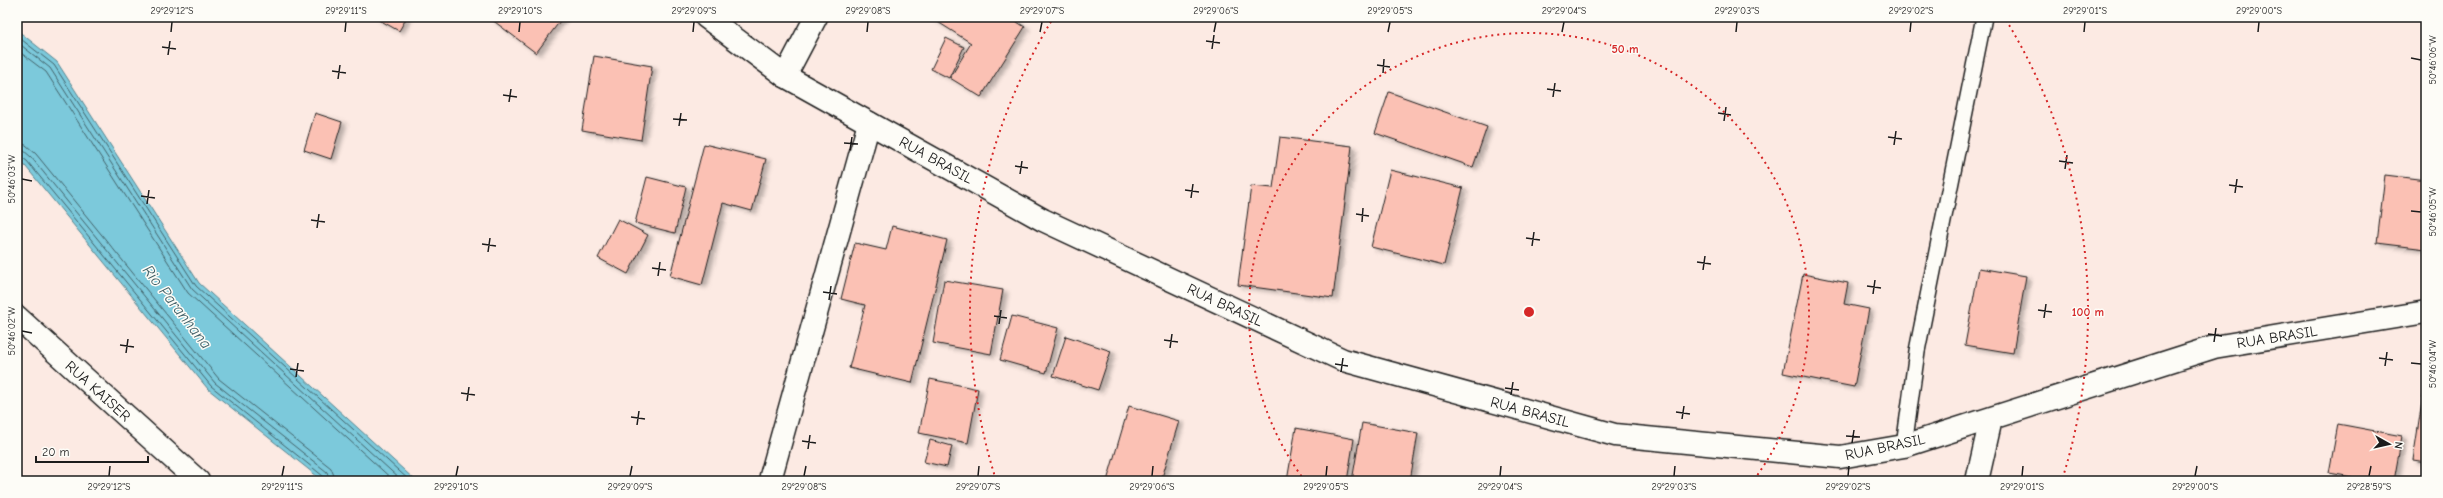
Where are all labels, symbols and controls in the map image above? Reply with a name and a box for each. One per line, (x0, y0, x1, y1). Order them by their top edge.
text: 29°29'12"S (151, 5, 194, 17)
text: 29°29'11"S (325, 5, 367, 17)
text: 29°29'10"S (498, 5, 542, 17)
text: 29°29'09"S (671, 5, 717, 17)
text: 29°29'08"S (845, 5, 891, 17)
text: 29°29'07"S (1020, 5, 1065, 17)
text: 29°29'06"S (1193, 5, 1239, 17)
text: 29°29'05"S (1367, 5, 1413, 17)
text: 29°29'04"S (1542, 5, 1587, 17)
text: 29°29'03"S (1715, 5, 1760, 17)
text: 29°29'02"S (1888, 5, 1934, 17)
text: 29°29'01"S (2063, 5, 2107, 17)
text: 29°29'00"S (2236, 5, 2282, 17)
text: 50°46'06"W (2427, 35, 2439, 85)
text: 50 m (1611, 42, 1639, 56)
street label: RUA BRASIL (896, 132, 976, 188)
text: 50°46'03"W (6, 154, 18, 203)
text: 50°46'05"W (2427, 187, 2439, 237)
water label: Rio Paranhana (139, 262, 215, 352)
street label: RUA BRASIL (1184, 280, 1266, 331)
centre of rings (1522, 305, 1536, 319)
text: 100 m (2072, 305, 2104, 319)
text: 50°46'02"W (6, 306, 18, 355)
street label: RUA BRASIL (2235, 322, 2319, 352)
text: 50°46'04"W (2427, 339, 2439, 388)
street label: RUA KAISER (61, 357, 135, 425)
street label: RUA BRASIL (1488, 393, 1572, 431)
north arrow (2369, 424, 2409, 464)
street label: RUA BRASIL (1843, 430, 1927, 464)
scale bar (36, 438, 148, 464)
text: N (2391, 441, 2405, 450)
text: 20 m (42, 445, 70, 459)
text: 29°29'12"S (88, 481, 131, 493)
text: 29°29'11"S (261, 481, 303, 493)
text: 29°29'10"S (434, 481, 478, 493)
text: 29°29'09"S (607, 481, 653, 493)
text: 29°29'08"S (781, 481, 827, 493)
text: 29°29'07"S (956, 481, 1001, 493)
text: 29°29'06"S (1129, 481, 1175, 493)
text: 29°29'05"S (1303, 481, 1349, 493)
text: 29°29'04"S (1478, 481, 1523, 493)
text: 29°29'03"S (1652, 481, 1697, 493)
text: 29°29'02"S (1825, 481, 1871, 493)
text: 29°29'01"S (2000, 481, 2044, 493)
text: 29°29'00"S (2172, 481, 2218, 493)
text: 29°28'59"S (2347, 481, 2392, 493)

